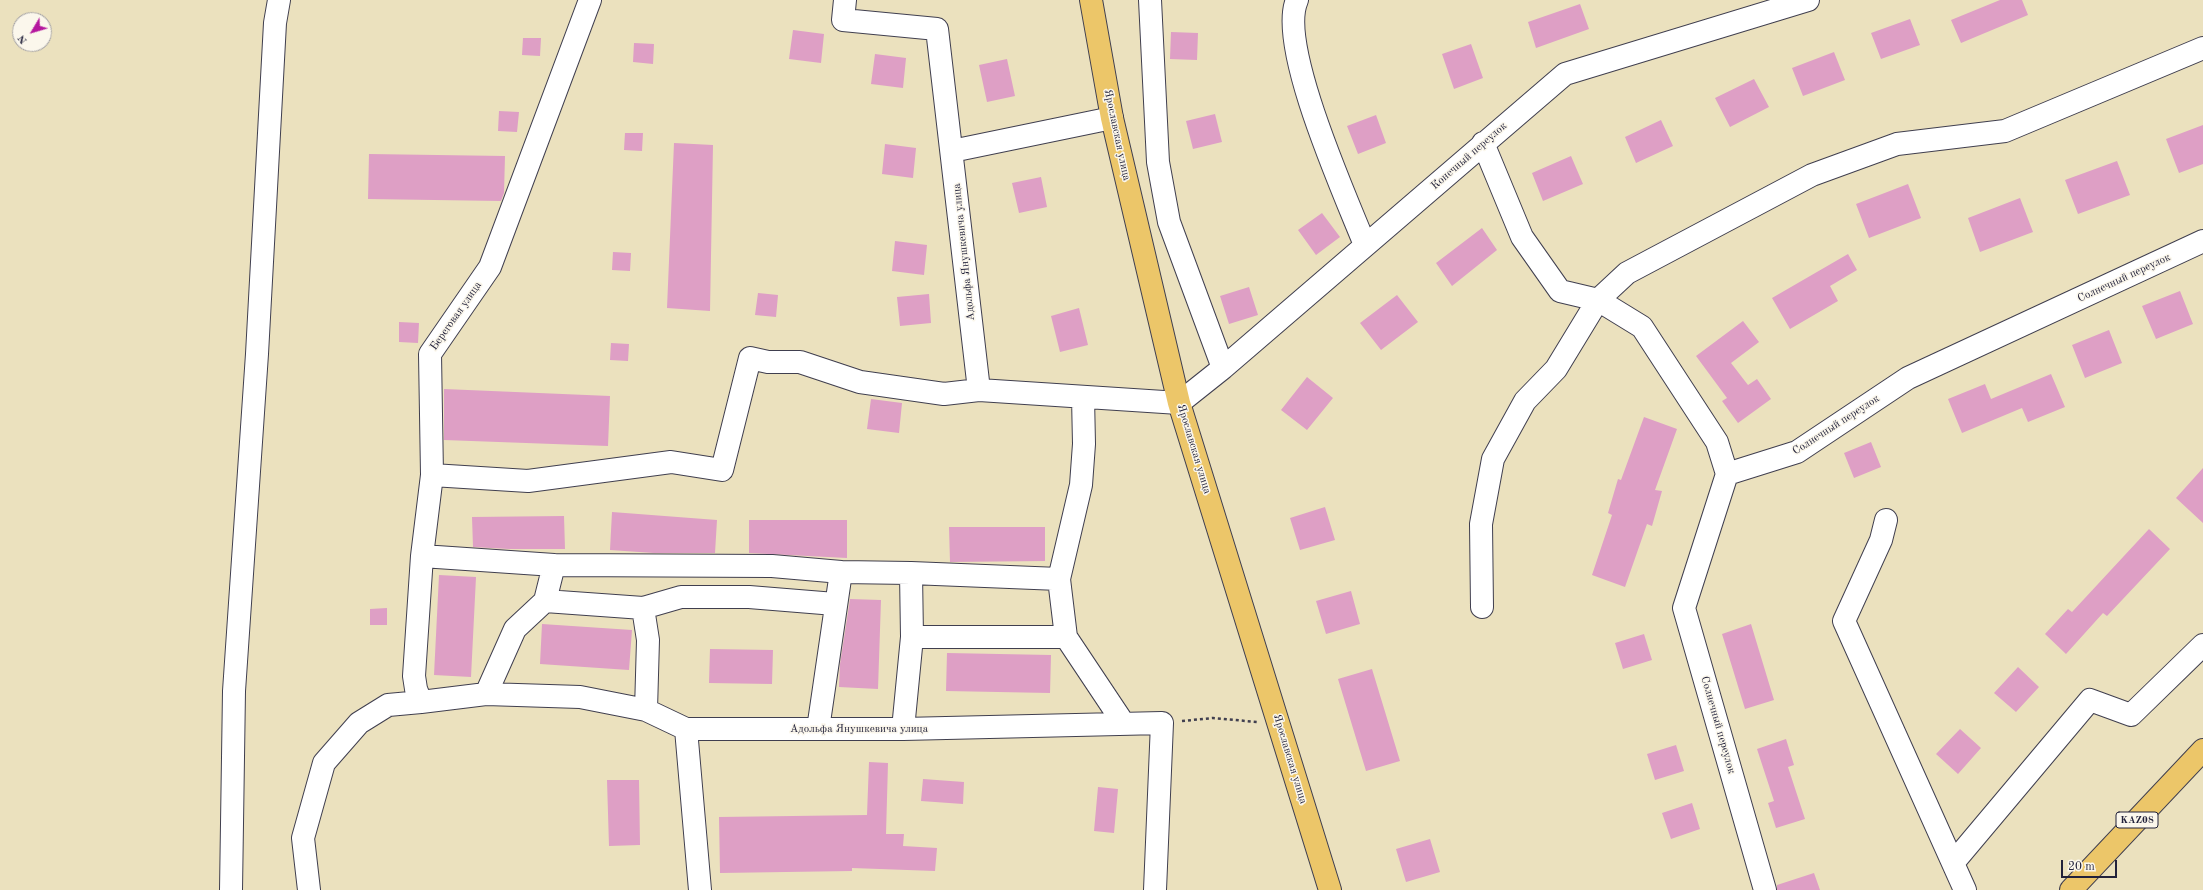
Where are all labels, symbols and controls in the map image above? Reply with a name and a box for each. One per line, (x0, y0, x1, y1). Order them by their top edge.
north arrow (12, 12, 52, 52)
text: N (16, 32, 30, 46)
street label: Ярославская улица (1101, 88, 1133, 182)
street label: Конечный переулок (1428, 120, 1510, 192)
street label: Адольфа Янушкевича улица (950, 183, 978, 321)
street label: Солнечный переулок (2076, 251, 2172, 305)
street label: Береговая улица (427, 279, 485, 353)
street label: Солнечный переулок (1790, 392, 1882, 458)
street label: Ярославская улица (1174, 403, 1214, 495)
street label: Солнечный переулок (1698, 675, 1738, 775)
street label: Ярославская улица (1270, 713, 1310, 805)
street label: Адольфа Янушкевича улица (790, 722, 928, 736)
road number: KAZ08 (2116, 812, 2158, 828)
scale bar (2063, 852, 2119, 878)
text: 20 m (2068, 861, 2095, 873)

